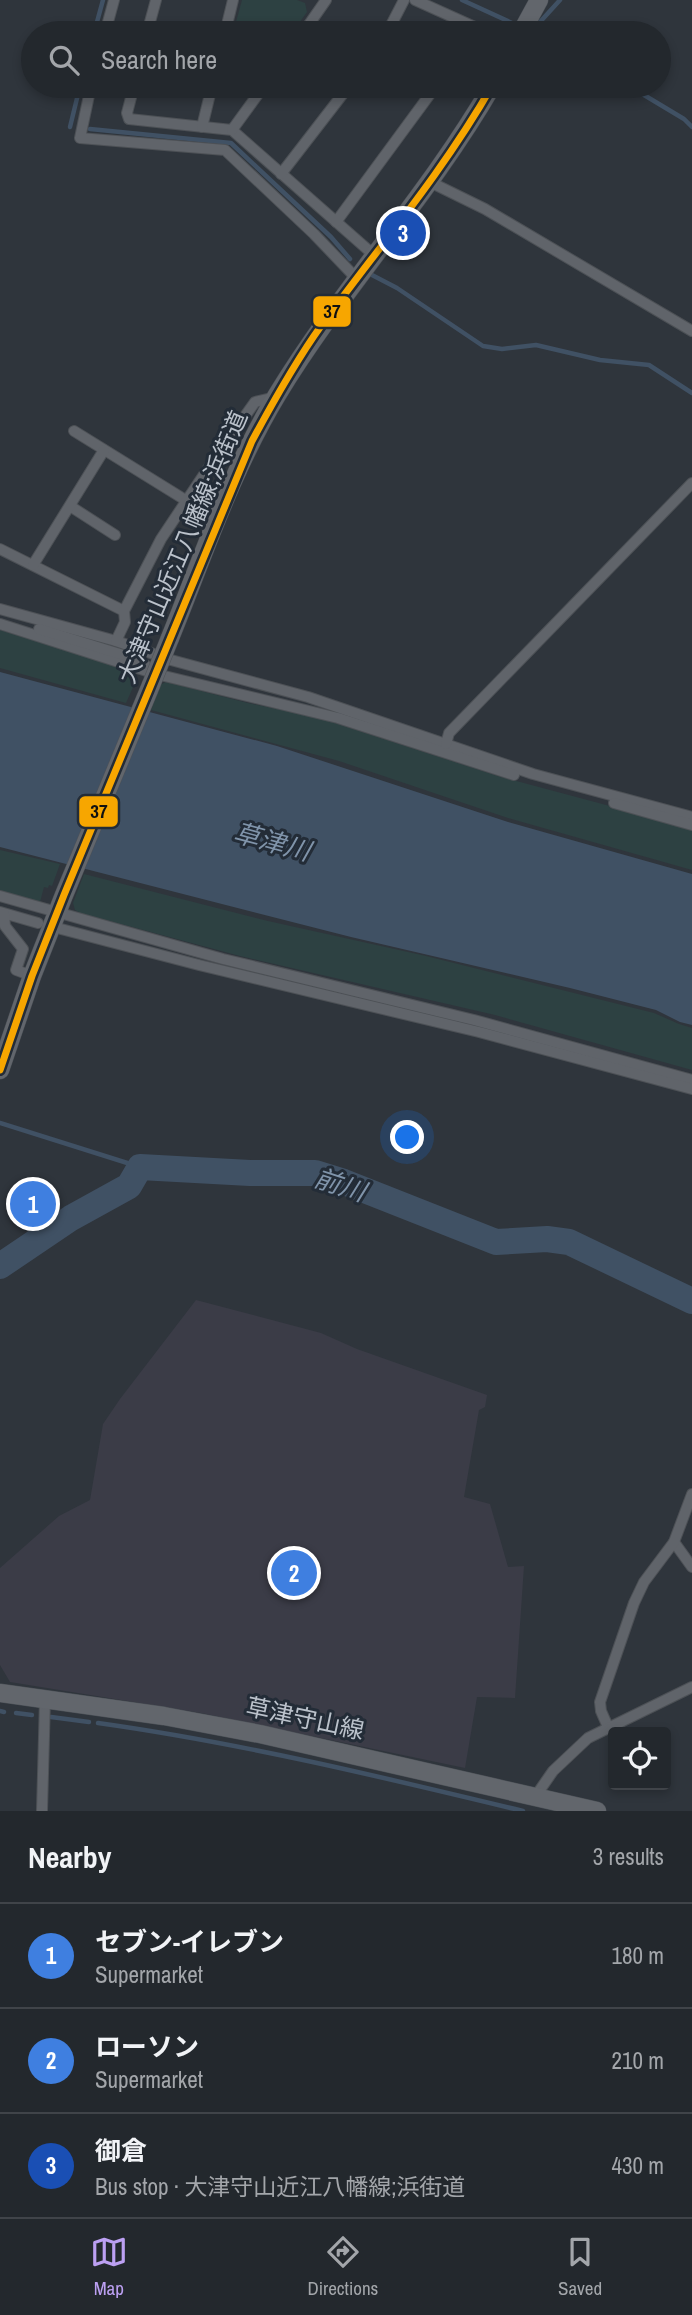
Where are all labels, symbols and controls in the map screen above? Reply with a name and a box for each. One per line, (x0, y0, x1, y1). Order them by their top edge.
search box (21, 21, 671, 98)
icon: search (45, 41, 83, 79)
text: Search here (101, 42, 217, 77)
pin: 3 (380, 207, 426, 259)
line badge: 37 (312, 295, 352, 328)
text: 37 (323, 298, 341, 324)
street label: 大津守山近江八幡線;浜街道 (110, 405, 254, 688)
line badge: 37 (78, 795, 119, 828)
text: 37 (90, 798, 108, 824)
water label: 草津川 (230, 815, 317, 869)
your location (390, 1120, 424, 1154)
water label: 前川 (310, 1160, 373, 1210)
pin: 1 (10, 1178, 56, 1230)
pin: 2 (271, 1547, 317, 1599)
street label: 草津守山線 (243, 1690, 367, 1746)
map controls (608, 1727, 671, 1790)
button: locate (608, 1727, 671, 1790)
text: Nearby (28, 1837, 111, 1877)
text: 3 results (593, 1841, 664, 1872)
text: セブン-イレブン (95, 1924, 284, 1959)
text: 1 (46, 1940, 56, 1971)
text: 180 m (612, 1940, 664, 1971)
text: Supermarket (95, 1959, 203, 1990)
text: ローソン (95, 2029, 199, 2064)
text: 2 (46, 2045, 56, 2076)
text: 210 m (612, 2045, 664, 2076)
text: Supermarket (95, 2064, 203, 2095)
text: 御倉 (95, 2133, 147, 2168)
text: 3 (46, 2150, 56, 2181)
text: 430 m (612, 2150, 664, 2181)
text: Bus stop · 大津守山近江八幡線;浜街道 (95, 2171, 465, 2202)
tab: Map (90, 2233, 128, 2301)
tab: Directions (307, 2233, 378, 2301)
tab: Saved (558, 2233, 602, 2301)

